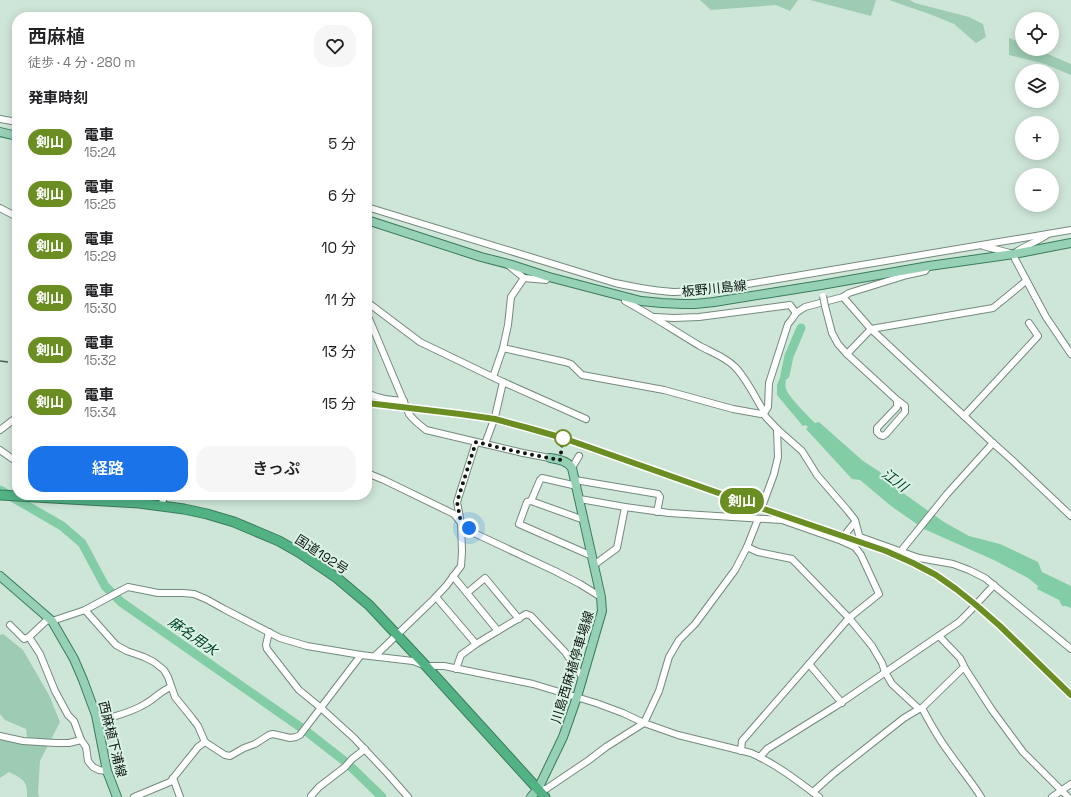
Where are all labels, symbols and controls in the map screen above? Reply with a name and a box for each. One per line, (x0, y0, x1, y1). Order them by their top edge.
map controls (1015, 12, 1059, 212)
button: locate (1015, 12, 1059, 56)
text: 西麻植 (28, 24, 85, 49)
button: heart (314, 25, 356, 67)
text: 徒歩 · 4 分 · 280 m (28, 54, 135, 71)
button: layers (1015, 64, 1059, 108)
text: 発車時刻 (28, 88, 88, 107)
button: + (1015, 116, 1059, 160)
text: 電車 (84, 125, 114, 144)
text: 剣山 (36, 133, 64, 151)
text: 5 分 (328, 134, 356, 153)
text: 15:24 (84, 144, 116, 161)
button: − (1015, 168, 1059, 212)
text: 電車 (84, 177, 114, 196)
text: 剣山 (36, 185, 64, 203)
text: 6 分 (328, 186, 356, 205)
text: 15:25 (84, 196, 116, 213)
text: 電車 (84, 229, 114, 248)
text: 剣山 (36, 237, 64, 255)
text: 10 分 (321, 238, 356, 257)
text: 15:29 (84, 248, 116, 265)
street label: 板野川島線 (681, 277, 747, 300)
text: 電車 (84, 281, 114, 300)
text: 剣山 (36, 289, 64, 307)
text: 11 分 (325, 290, 356, 309)
text: 15:30 (84, 300, 117, 317)
text: 電車 (84, 333, 114, 352)
text: 剣山 (36, 341, 64, 359)
text: 13 分 (322, 342, 356, 361)
text: 15:32 (84, 352, 116, 369)
text: 電車 (84, 385, 114, 404)
text: 剣山 (36, 393, 64, 411)
text: 15 分 (322, 394, 356, 413)
text: 15:34 (84, 404, 117, 421)
unlabelled marker (554, 429, 572, 447)
button: 経路 (28, 446, 188, 492)
button: きっぷ (196, 446, 356, 492)
water label: 江川 (878, 464, 913, 497)
line badge: 剣山 (724, 488, 760, 514)
text: 剣山 (728, 492, 756, 510)
your location (459, 518, 479, 538)
street label: 国道192号 (292, 531, 352, 578)
street label: 川島西麻植停車場線 (547, 609, 598, 726)
water label: 麻名用水 (165, 613, 223, 661)
street label: 西麻植下浦線 (95, 699, 130, 779)

